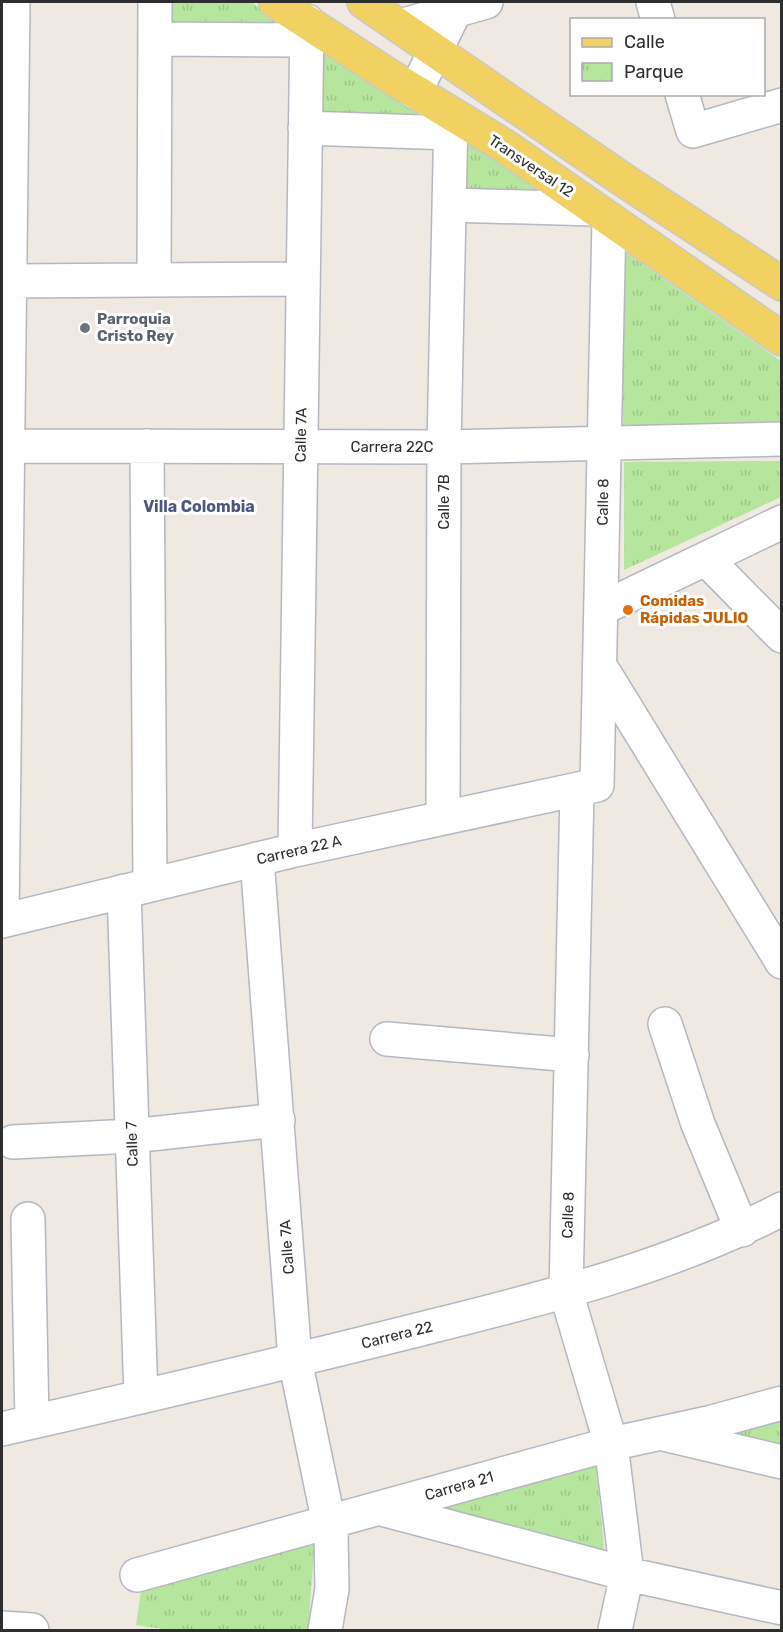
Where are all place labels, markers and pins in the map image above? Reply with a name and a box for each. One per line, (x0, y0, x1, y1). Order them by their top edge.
place label: Parroquia Cristo Rey (97, 310, 174, 345)
marker: Parroquia Cristo Rey (78, 321, 92, 335)
place label: Comidas Rápidas JULIO (640, 592, 748, 627)
marker: Comidas Rápidas JULIO (621, 603, 635, 617)

